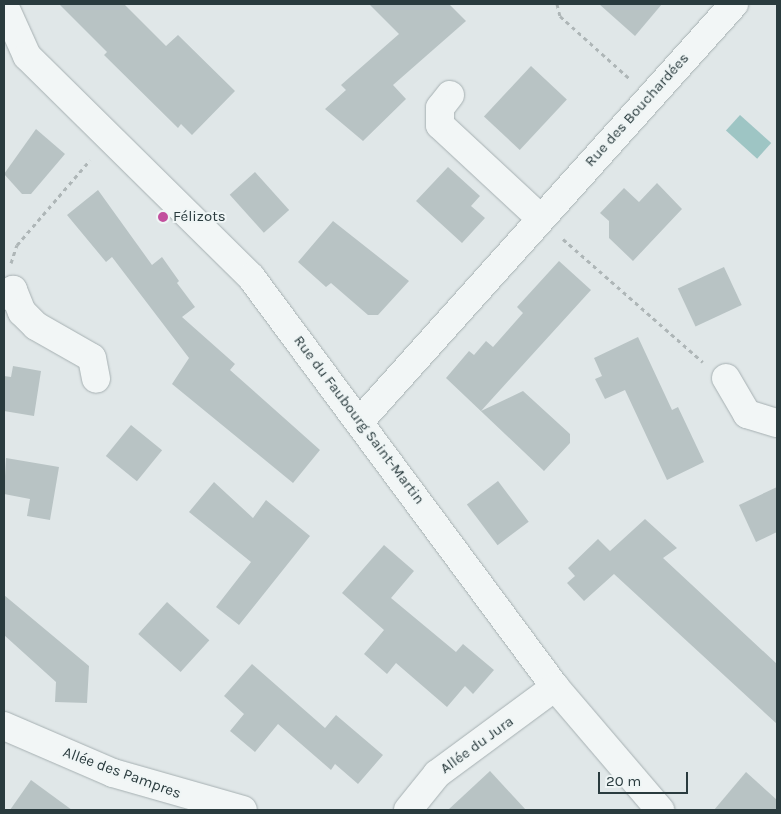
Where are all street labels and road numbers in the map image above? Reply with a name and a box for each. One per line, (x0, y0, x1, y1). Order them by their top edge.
street label: Rue des Bouchardées (581, 49, 693, 171)
street label: Rue du Faubourg Saint-Martin (290, 332, 428, 508)
street label: Allée du Jura (437, 712, 517, 778)
street label: Allée des Pampres (60, 743, 184, 803)

